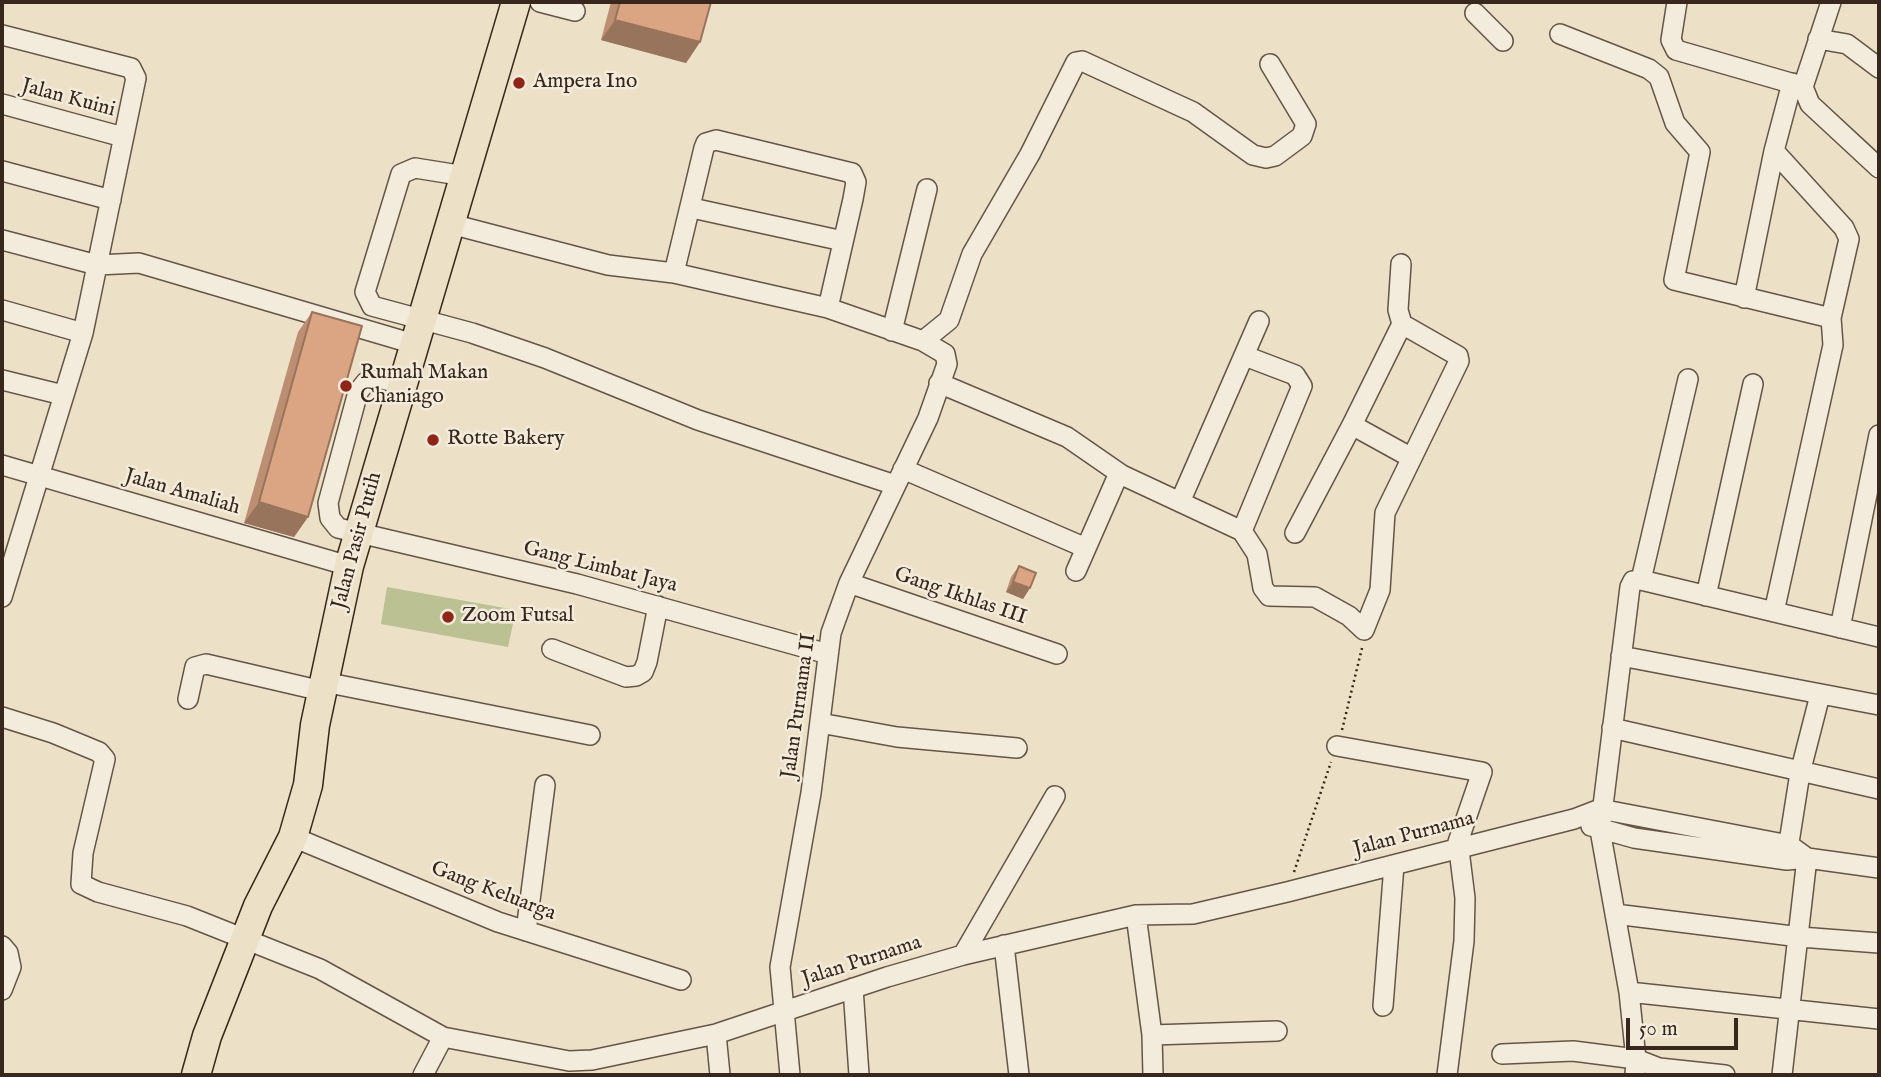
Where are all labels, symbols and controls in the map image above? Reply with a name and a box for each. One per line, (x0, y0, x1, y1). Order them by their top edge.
place label: Ampera Ino (533, 70, 637, 96)
street label: Jalan Kuini (18, 74, 118, 124)
marker: Ampera Ino (511, 75, 527, 91)
place label: Rumah Makan Chaniago (360, 361, 488, 411)
marker: Rumah Makan Chaniago (338, 378, 354, 394)
place label: Rotte Bakery (447, 427, 565, 453)
marker: Rotte Bakery (425, 432, 441, 448)
street label: Jalan Amaliah (121, 465, 243, 521)
street label: Jalan Pasir Putih (328, 470, 388, 612)
street label: Gang Limbat Jaya (520, 537, 680, 599)
street label: Gang Ikhlas III (891, 563, 1029, 631)
place label: Zoom Futsal (462, 604, 574, 630)
marker: Zoom Futsal (440, 609, 456, 625)
street label: Jalan Purnama II (777, 632, 823, 780)
street label: Jalan Purnama (1351, 807, 1477, 863)
street label: Gang Keluarga (427, 857, 559, 927)
street label: Jalan Purnama (799, 931, 925, 993)
scale bar (1629, 1004, 1741, 1048)
text: 50 m (1639, 1016, 1678, 1043)

